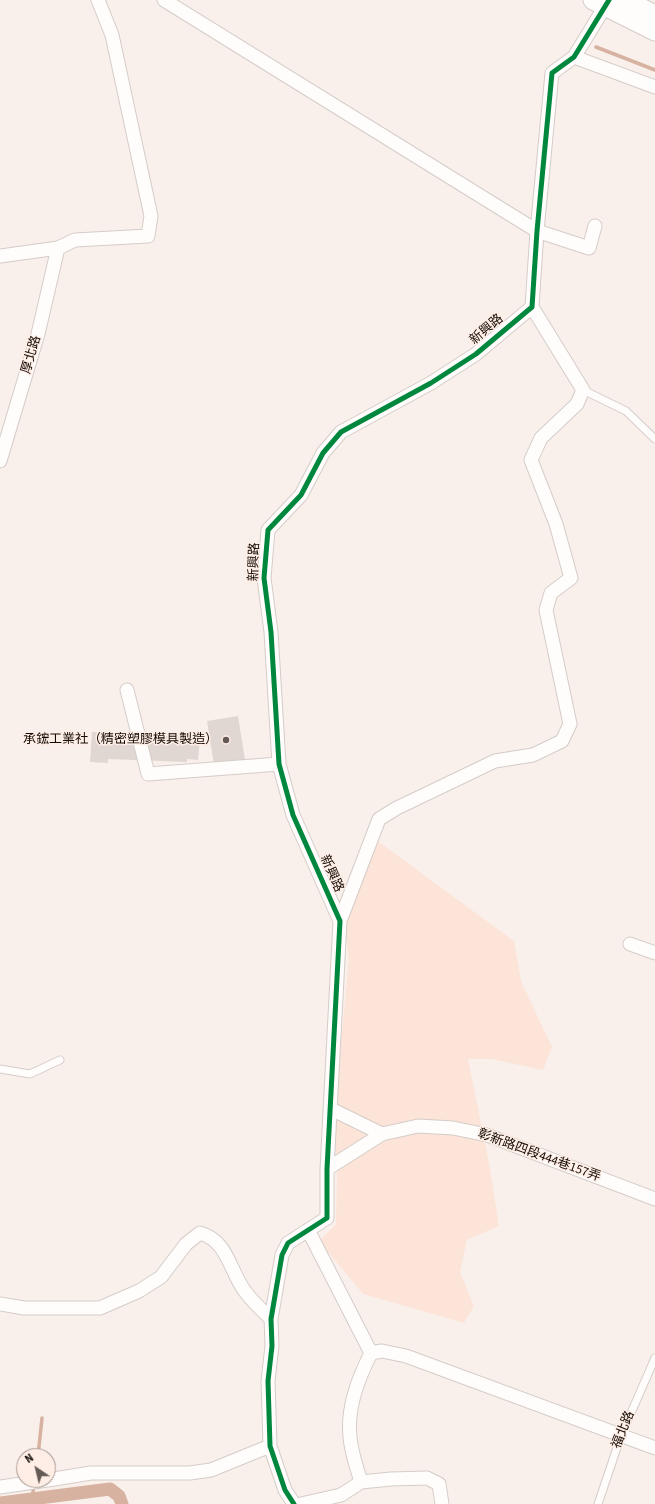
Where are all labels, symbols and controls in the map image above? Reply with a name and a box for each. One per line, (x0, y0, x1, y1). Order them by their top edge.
street label: 新興路 (467, 311, 507, 349)
street label: 厚北路 (19, 334, 45, 376)
street label: 新興路 (247, 542, 263, 582)
place label: 承鋐工業社（精密塑膠模具製造） (23, 732, 218, 748)
marker: 承鋐工業社（精密塑膠模具製造） (221, 735, 231, 745)
street label: 新興路 (316, 853, 346, 895)
street label: 彰新路四段444巷157弄 (475, 1126, 603, 1186)
street label: 福北路 (609, 1409, 639, 1451)
north arrow (16, 1448, 56, 1488)
text: N (22, 1450, 37, 1467)

